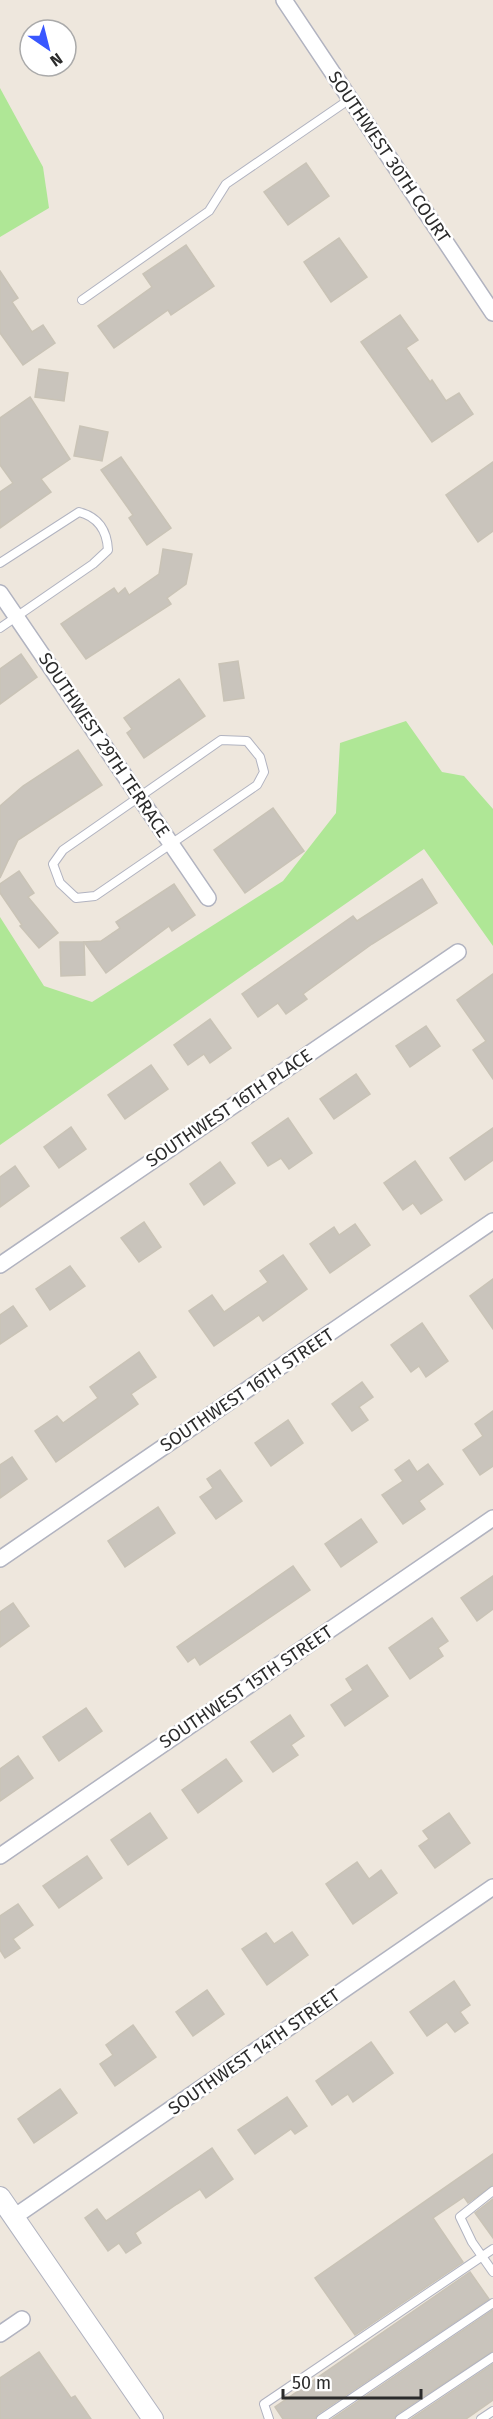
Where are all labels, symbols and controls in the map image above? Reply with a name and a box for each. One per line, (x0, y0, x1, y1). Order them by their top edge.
north arrow (18, 18, 78, 78)
text: N (47, 49, 66, 71)
street label: SOUTHWEST 30TH COURT (323, 67, 455, 248)
street label: SOUTHWEST 29TH TERRACE (34, 648, 174, 842)
street label: SOUTHWEST 16TH PLACE (142, 1044, 316, 1172)
street label: SOUTHWEST 16TH STREET (156, 1323, 339, 1456)
street label: SOUTHWEST 15TH STREET (155, 1620, 337, 1753)
street label: SOUTHWEST 14TH STREET (164, 1984, 345, 2120)
scale bar (283, 2362, 421, 2400)
text: 50 m (292, 2372, 331, 2394)

